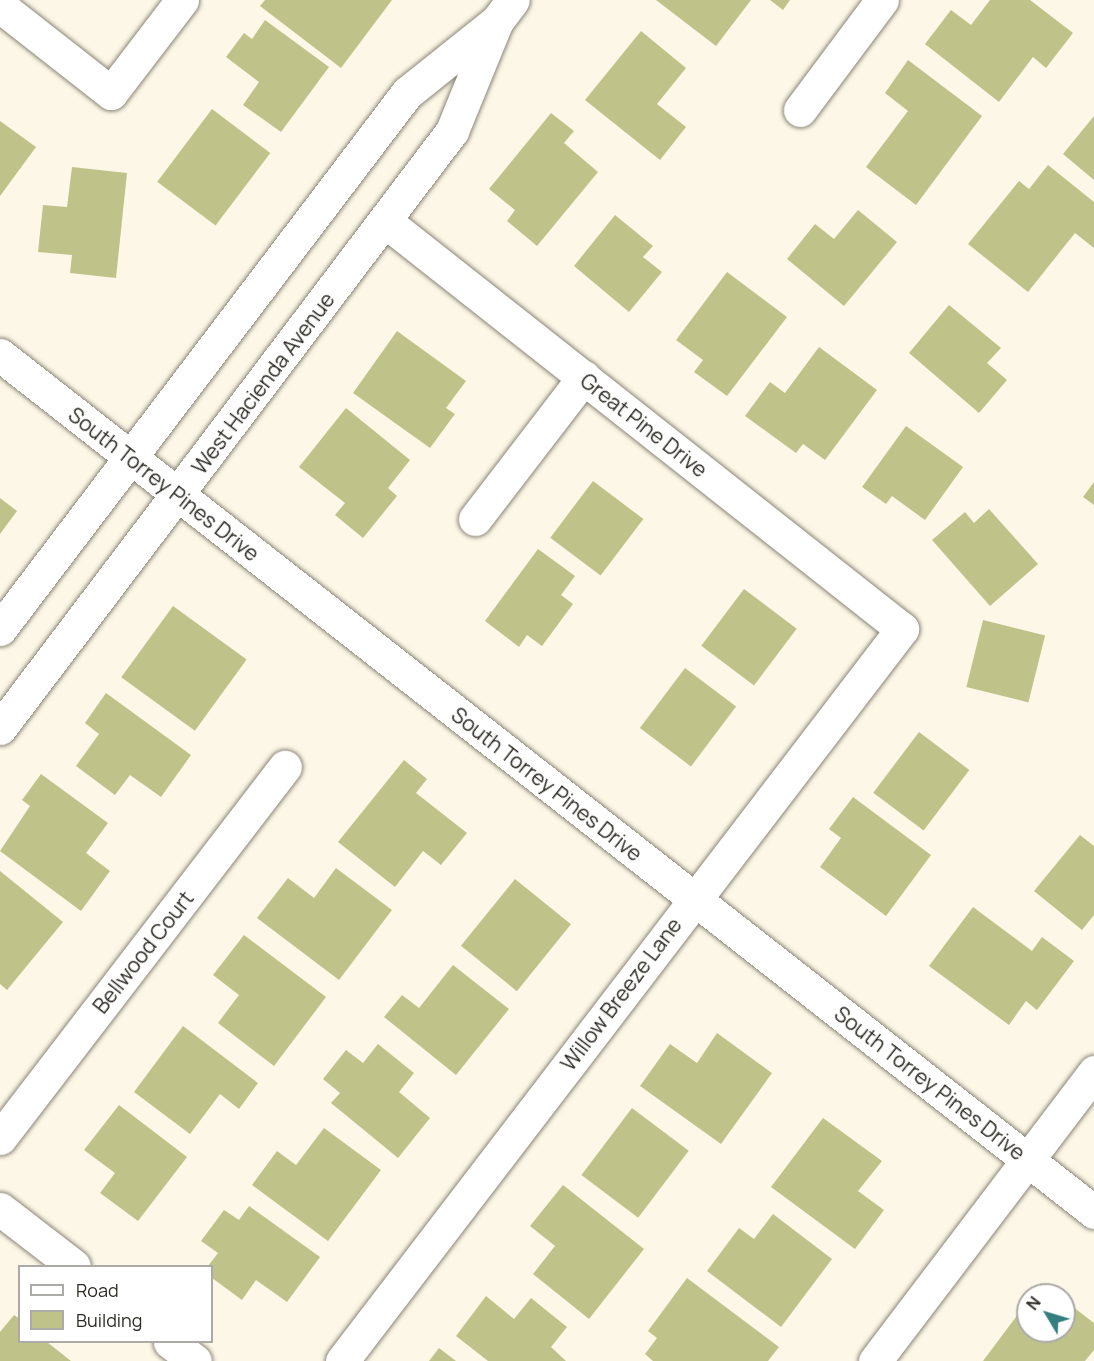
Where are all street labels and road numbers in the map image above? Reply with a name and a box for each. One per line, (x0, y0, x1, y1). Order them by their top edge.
street label: West Hacienda Avenue (186, 287, 340, 479)
street label: Great Pine Drive (576, 368, 712, 482)
street label: South Torrey Pines Drive (64, 402, 264, 566)
street label: South Torrey Pines Drive (447, 702, 647, 866)
street label: Bellwood Court (87, 886, 199, 1018)
street label: Willow Breeze Lane (555, 913, 687, 1075)
street label: South Torrey Pines Drive (830, 1001, 1030, 1165)

